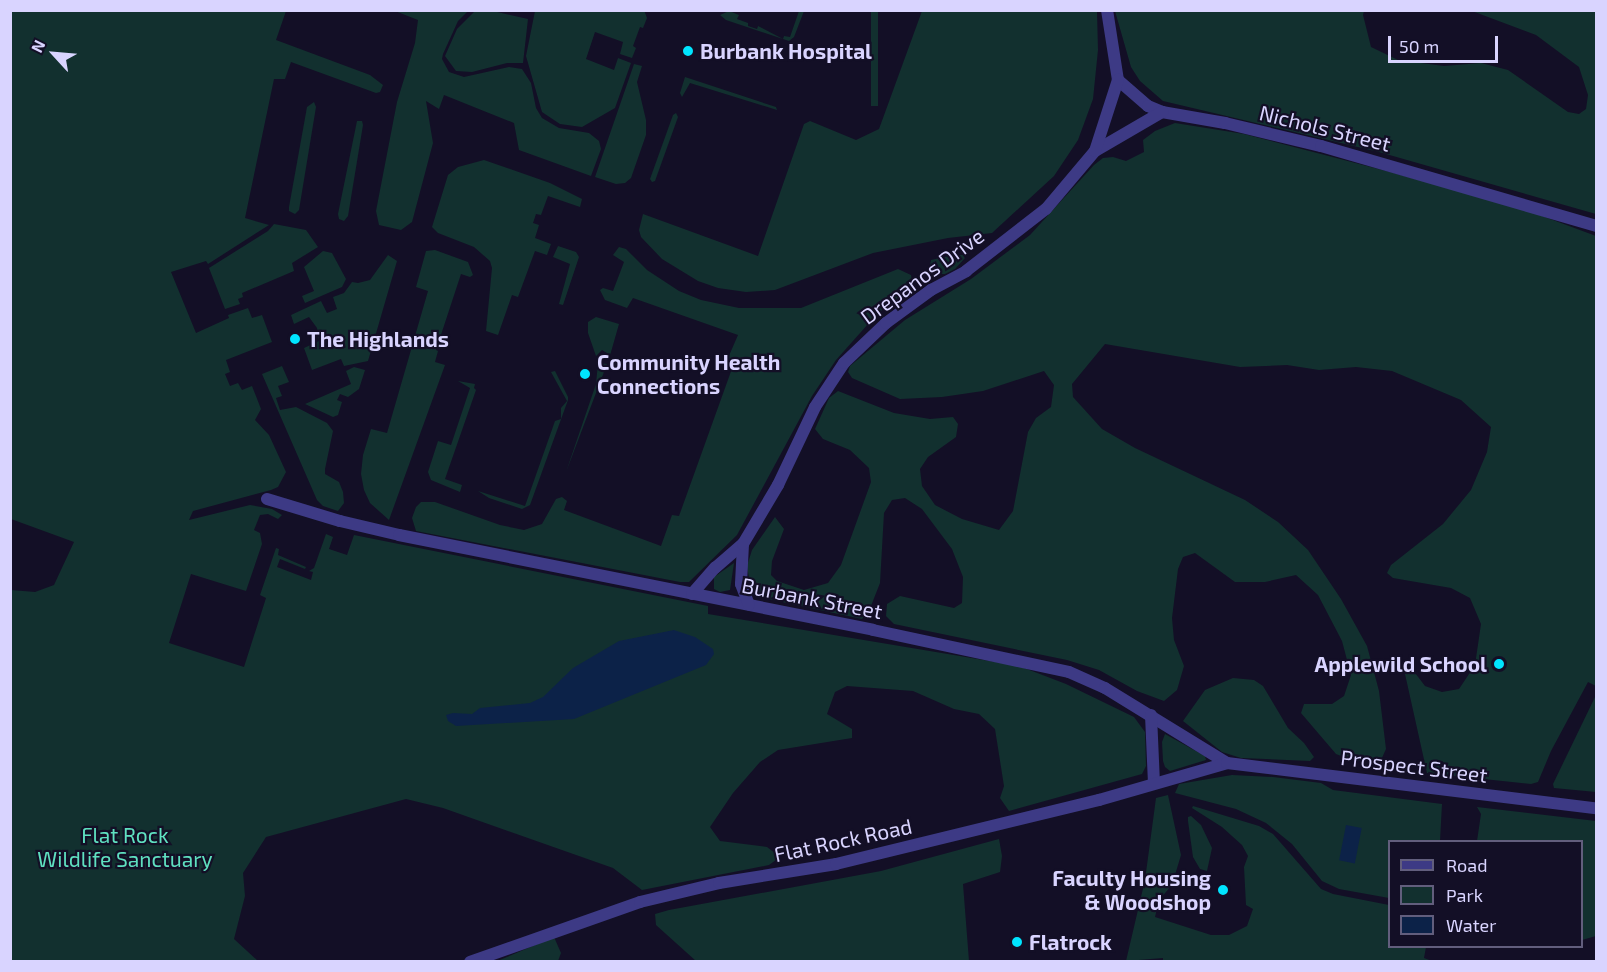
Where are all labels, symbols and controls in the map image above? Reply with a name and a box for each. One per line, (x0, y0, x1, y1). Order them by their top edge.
north arrow (24, 24, 84, 84)
scale bar (1391, 24, 1500, 62)
text: 50 m (1399, 35, 1439, 57)
text: N (26, 37, 48, 55)
place label: Burbank Hospital (700, 38, 872, 64)
marker: Burbank Hospital (681, 44, 695, 58)
street label: Nichols Street (1257, 100, 1393, 156)
street label: Drepanos Drive (855, 223, 989, 329)
place label: The Highlands (307, 326, 449, 352)
marker: The Highlands (288, 332, 302, 346)
place label: Community Health Connections (597, 349, 781, 399)
marker: Community Health Connections (578, 367, 592, 381)
street label: Burbank Street (739, 572, 885, 624)
place label: Applewild School (1315, 651, 1487, 677)
marker: Applewild School (1492, 657, 1506, 671)
street label: Prospect Street (1339, 744, 1489, 788)
street label: Flat Rock Road (772, 813, 914, 867)
park label: Flat Rock Wildlife Sanctuary (37, 822, 213, 872)
legend (1388, 840, 1583, 948)
text: Road (1446, 854, 1487, 876)
place label: Faculty Housing & Woodshop (1052, 865, 1211, 915)
marker: Faculty Housing & Woodshop (1216, 883, 1230, 897)
text: Park (1446, 884, 1483, 906)
text: Water (1446, 914, 1496, 936)
place label: Flatrock (1029, 929, 1112, 955)
marker: Flatrock (1010, 935, 1024, 949)

